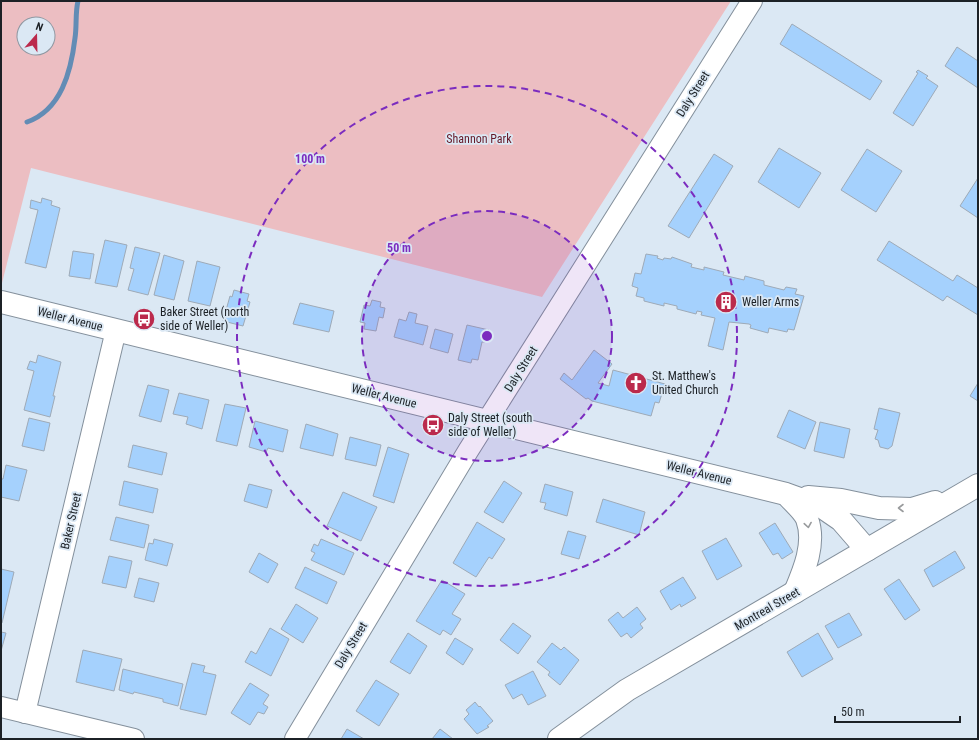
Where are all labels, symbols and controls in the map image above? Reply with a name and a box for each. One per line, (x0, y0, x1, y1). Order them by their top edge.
north arrow (16, 16, 56, 56)
text: N (34, 20, 45, 34)
street label: Daly Street (673, 68, 713, 119)
park label: Shannon Park (446, 132, 512, 146)
text: 100 m (295, 152, 325, 166)
text: 50 m (387, 241, 411, 255)
building icon: Weller Arms (713, 289, 739, 315)
place label: Weller Arms (742, 295, 799, 309)
street label: Weller Avenue (36, 304, 104, 334)
place label: Baker Street (north side of Weller) (160, 305, 250, 333)
bus stop icon: Baker Street (north side of Weller) (131, 306, 157, 332)
centre of rings (480, 329, 494, 343)
street label: Daly Street (501, 343, 541, 394)
place label: St. Matthew's United Church (652, 369, 719, 397)
church icon: St. Matthew's United Church (623, 370, 649, 396)
street label: Weller Avenue (350, 381, 418, 411)
place label: Daly Street (south side of Weller) (448, 411, 533, 439)
bus stop icon: Daly Street (south side of Weller) (420, 412, 446, 438)
street label: Weller Avenue (665, 458, 733, 488)
street label: Baker Street (58, 491, 84, 551)
one-way arrow (898, 504, 904, 512)
one-way arrow (803, 522, 812, 528)
street label: Montreal Street (732, 584, 802, 633)
street label: Daly Street (332, 619, 370, 671)
scale bar (835, 698, 960, 724)
text: 50 m (841, 705, 865, 719)

